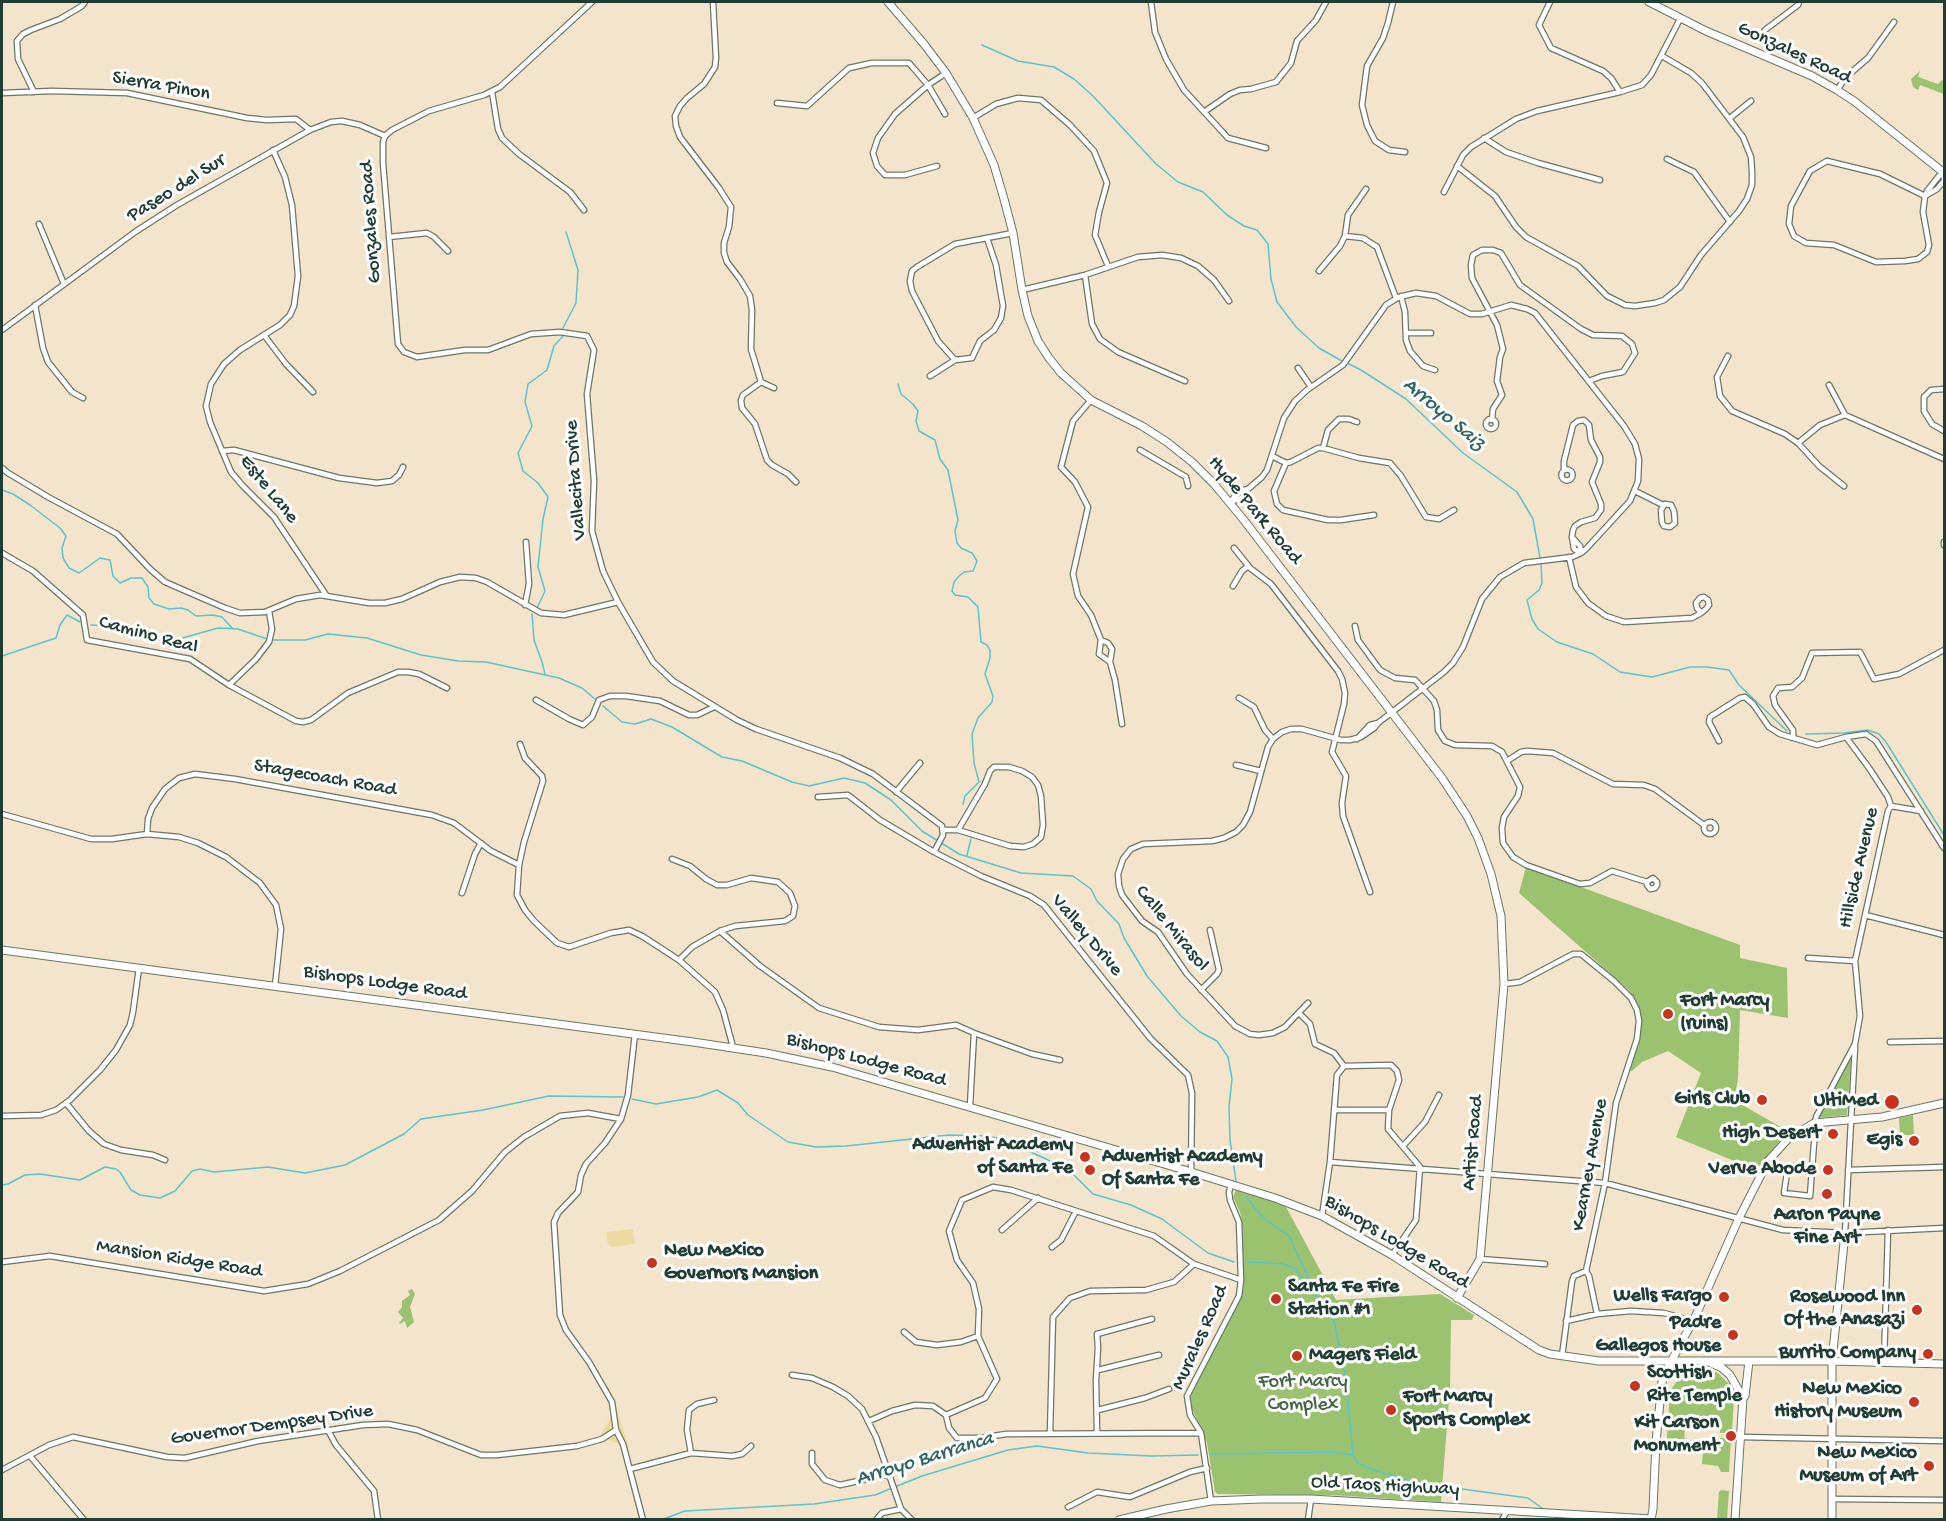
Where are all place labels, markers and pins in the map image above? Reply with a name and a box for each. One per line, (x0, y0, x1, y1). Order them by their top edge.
place label: Fort Marcy (ruins) (1680, 990, 1769, 1037)
marker: Fort Marcy (ruins) (1661, 1007, 1675, 1021)
place label: Girls Club (1674, 1088, 1750, 1112)
place label: UltiMed (1814, 1090, 1878, 1114)
marker: Girls Club (1755, 1093, 1769, 1107)
marker: UltiMed (1883, 1093, 1901, 1111)
place label: High Desert (1722, 1122, 1821, 1146)
marker: High Desert (1826, 1127, 1840, 1141)
place label: Egis (1866, 1129, 1902, 1153)
place label: Adventist Academy of Santa Fe (912, 1134, 1073, 1181)
marker: Egis (1907, 1134, 1921, 1148)
place label: Adventist Academy Of Santa Fe (1102, 1146, 1263, 1193)
marker: Adventist Academy of Santa Fe (1078, 1150, 1092, 1164)
place label: Verve Abode (1709, 1158, 1816, 1182)
marker: Adventist Academy Of Santa Fe (1083, 1163, 1097, 1177)
marker: Verve Abode (1821, 1163, 1835, 1177)
marker: Aaron Payne Fine Art (1820, 1187, 1834, 1201)
place label: Aaron Payne Fine Art (1774, 1204, 1880, 1251)
place label: New Mexico Governors Mansion (664, 1240, 818, 1287)
marker: New Mexico Governors Mansion (645, 1256, 659, 1270)
place label: Santa Fe Fire Station #1 (1288, 1276, 1399, 1323)
place label: Wells Fargo (1614, 1285, 1712, 1309)
place label: Rosewood Inn Of the Anasazi (1784, 1286, 1905, 1333)
marker: Wells Fargo (1717, 1290, 1731, 1304)
marker: Santa Fe Fire Station #1 (1269, 1292, 1283, 1306)
marker: Rosewood Inn Of the Anasazi (1910, 1303, 1924, 1317)
place label: Padre Gallegos House (1595, 1312, 1721, 1359)
marker: Padre Gallegos House (1726, 1328, 1740, 1342)
place label: Burrito Company (1779, 1342, 1916, 1366)
place label: Magers Field (1309, 1344, 1416, 1368)
marker: Burrito Company (1921, 1347, 1935, 1361)
marker: Magers Field (1290, 1349, 1304, 1363)
place label: Scottish Rite Temple (1647, 1362, 1742, 1409)
place label: New Mexico History Museum (1774, 1378, 1902, 1425)
marker: Scottish Rite Temple (1628, 1379, 1642, 1393)
place label: Fort Marcy Sports Complex (1403, 1386, 1530, 1433)
marker: New Mexico History Museum (1907, 1395, 1921, 1409)
marker: Fort Marcy Sports Complex (1384, 1403, 1398, 1417)
place label: Kit Carson Monument (1634, 1412, 1719, 1459)
marker: Kit Carson Monument (1724, 1429, 1738, 1443)
place label: New Mexico Museum of Art (1799, 1442, 1917, 1489)
marker: New Mexico Museum of Art (1922, 1459, 1936, 1473)

